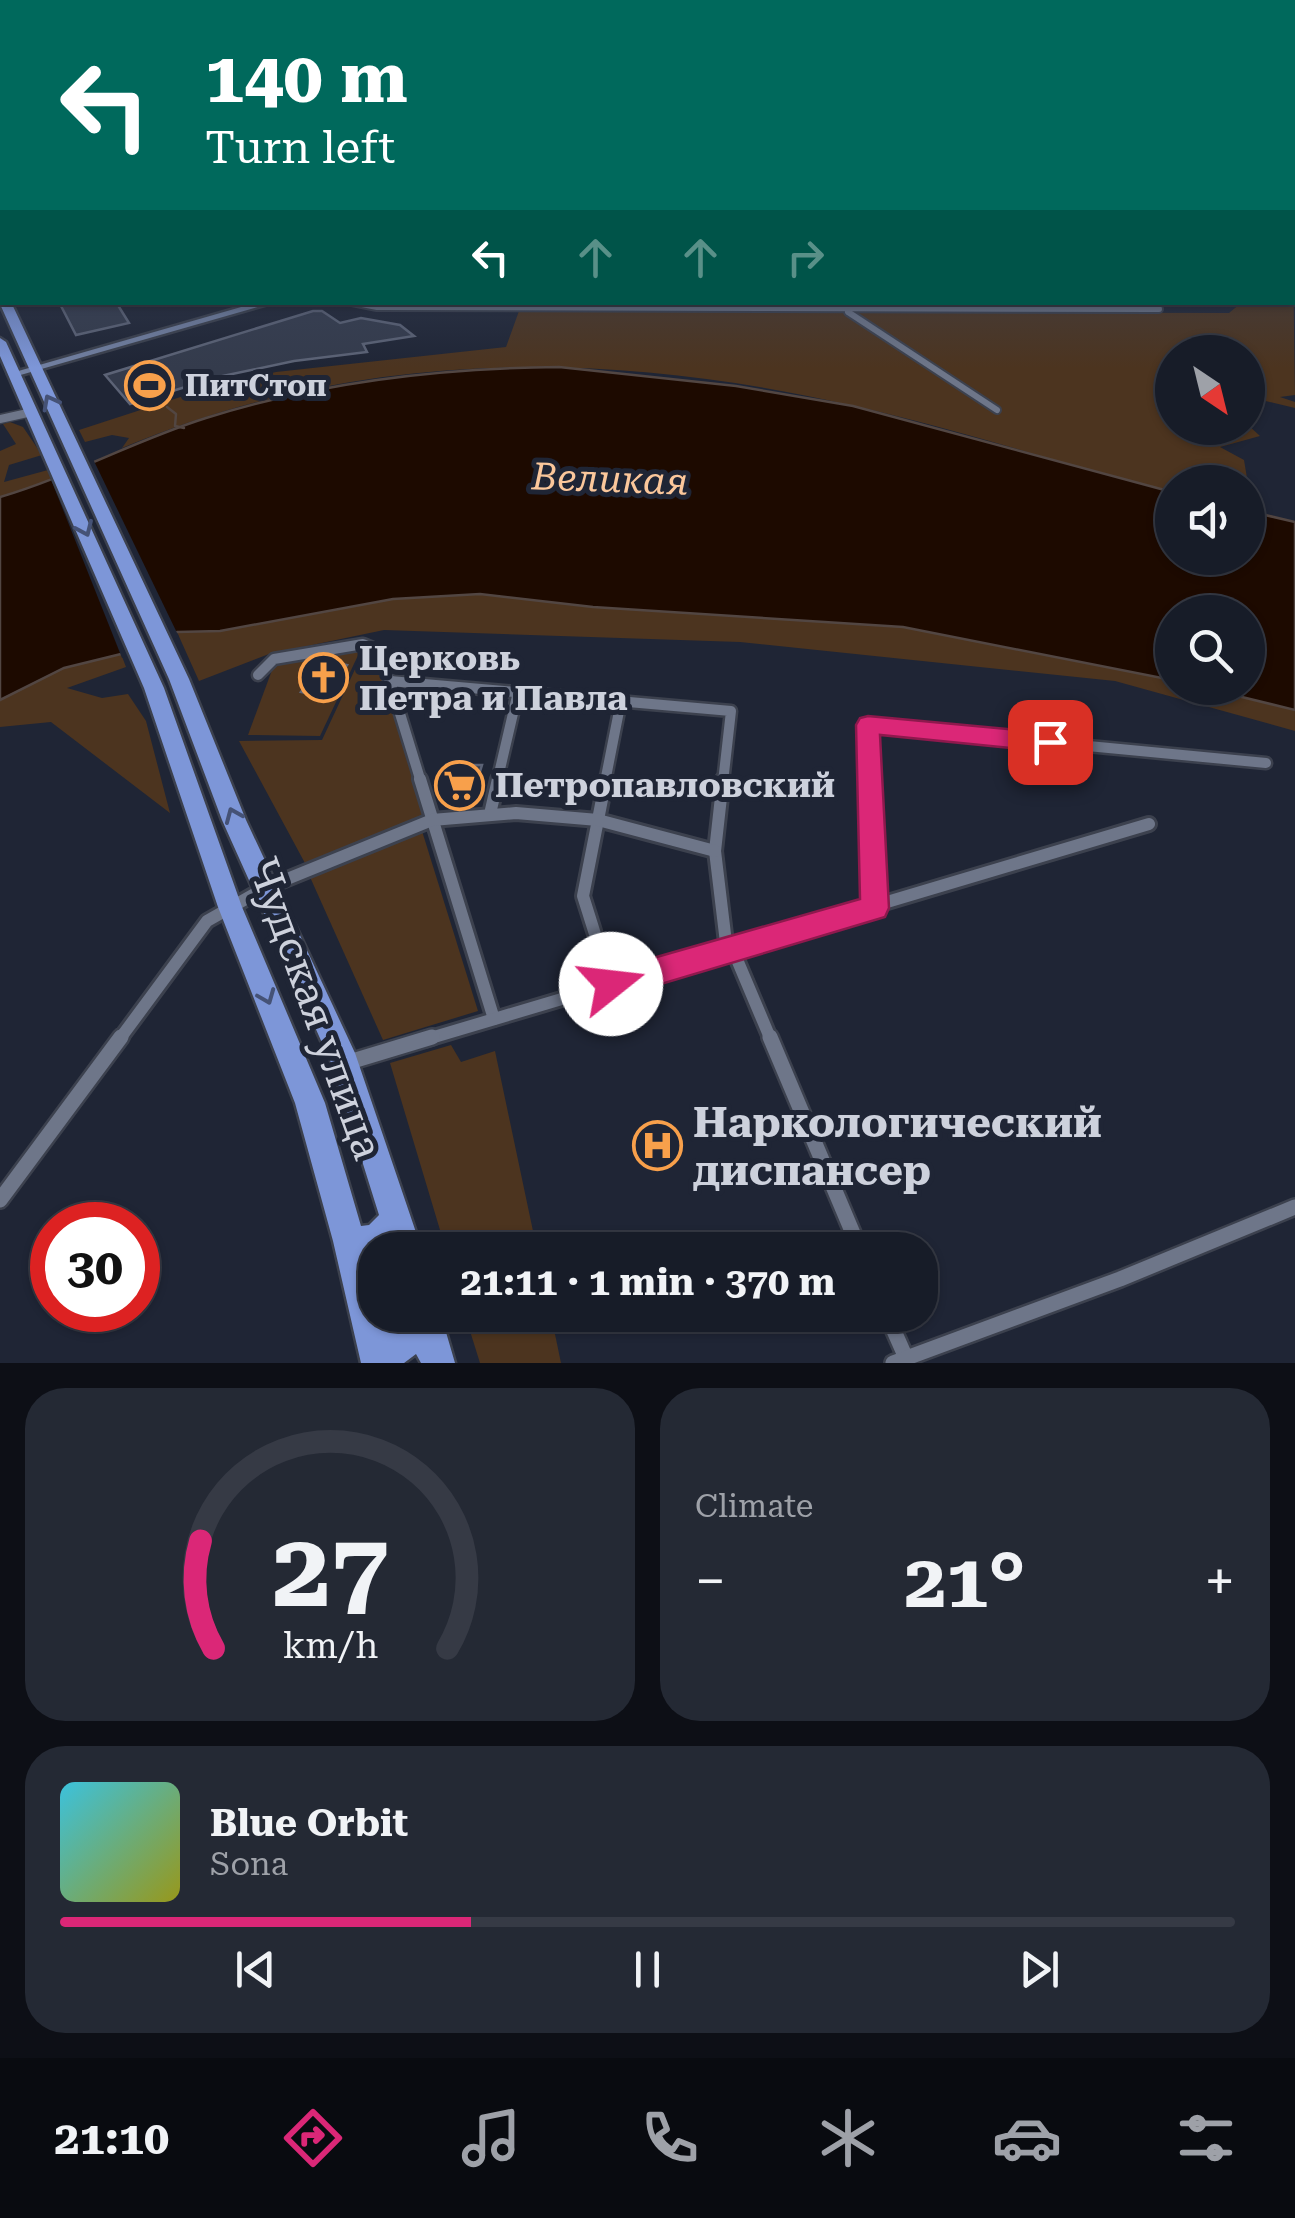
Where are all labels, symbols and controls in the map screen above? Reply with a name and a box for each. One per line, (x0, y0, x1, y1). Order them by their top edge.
text: 140 m (205, 37, 408, 119)
icon: left (40, 40, 170, 170)
text: Turn left (205, 121, 395, 174)
icon: left (463, 230, 518, 285)
icon: ahead (568, 230, 623, 285)
icon: ahead (673, 230, 728, 285)
icon: right (778, 230, 833, 285)
north arrow (1155, 335, 1265, 445)
map controls (1155, 335, 1265, 705)
sports icon: ПитСтоп (124, 360, 176, 412)
place label: ПитСтоп (185, 368, 327, 403)
one-way arrow (43, 394, 62, 412)
water label: Великая (530, 454, 689, 504)
button: sound (1155, 465, 1265, 575)
one-way arrow (73, 519, 93, 537)
button: search (1155, 595, 1265, 705)
place label: Церковь Петра и Павла (359, 638, 628, 719)
church icon: Церковь Петра и Павла (298, 652, 350, 704)
pin (1008, 700, 1093, 785)
icon: arrive (1023, 715, 1078, 770)
supermarket icon: Петропавловский (434, 759, 486, 811)
place label: Петропавловский (495, 765, 835, 806)
one-way arrow (224, 807, 244, 824)
street label: Чудская улица (238, 851, 393, 1166)
position arrow (559, 932, 663, 1036)
one-way arrow (255, 987, 275, 1005)
place label: Наркологический диспансер (693, 1098, 1102, 1195)
hospital icon: Наркологический диспансер (632, 1120, 684, 1172)
speed limit sign: 30 (30, 1202, 160, 1332)
text: 21:11 · 1 min · 370 m (461, 1260, 835, 1304)
text: Climate (695, 1487, 813, 1525)
text: 27 (272, 1510, 388, 1631)
text: 21° (904, 1537, 1026, 1625)
text: − (695, 1549, 726, 1613)
text: + (1204, 1549, 1235, 1613)
text: km/h (282, 1625, 378, 1667)
text: Blue Orbit (210, 1801, 408, 1845)
text: Sona (210, 1845, 288, 1883)
icon: previous (228, 1942, 283, 1997)
icon: pause (620, 1942, 675, 1997)
icon: next (1012, 1942, 1067, 1997)
icon: directions (278, 2103, 348, 2173)
icon: music (456, 2103, 526, 2173)
icon: phone (635, 2103, 705, 2173)
icon: climate (813, 2103, 883, 2173)
icon: car (992, 2103, 1062, 2173)
icon: filters (1171, 2103, 1241, 2173)
text: 21:10 (54, 2112, 169, 2165)

